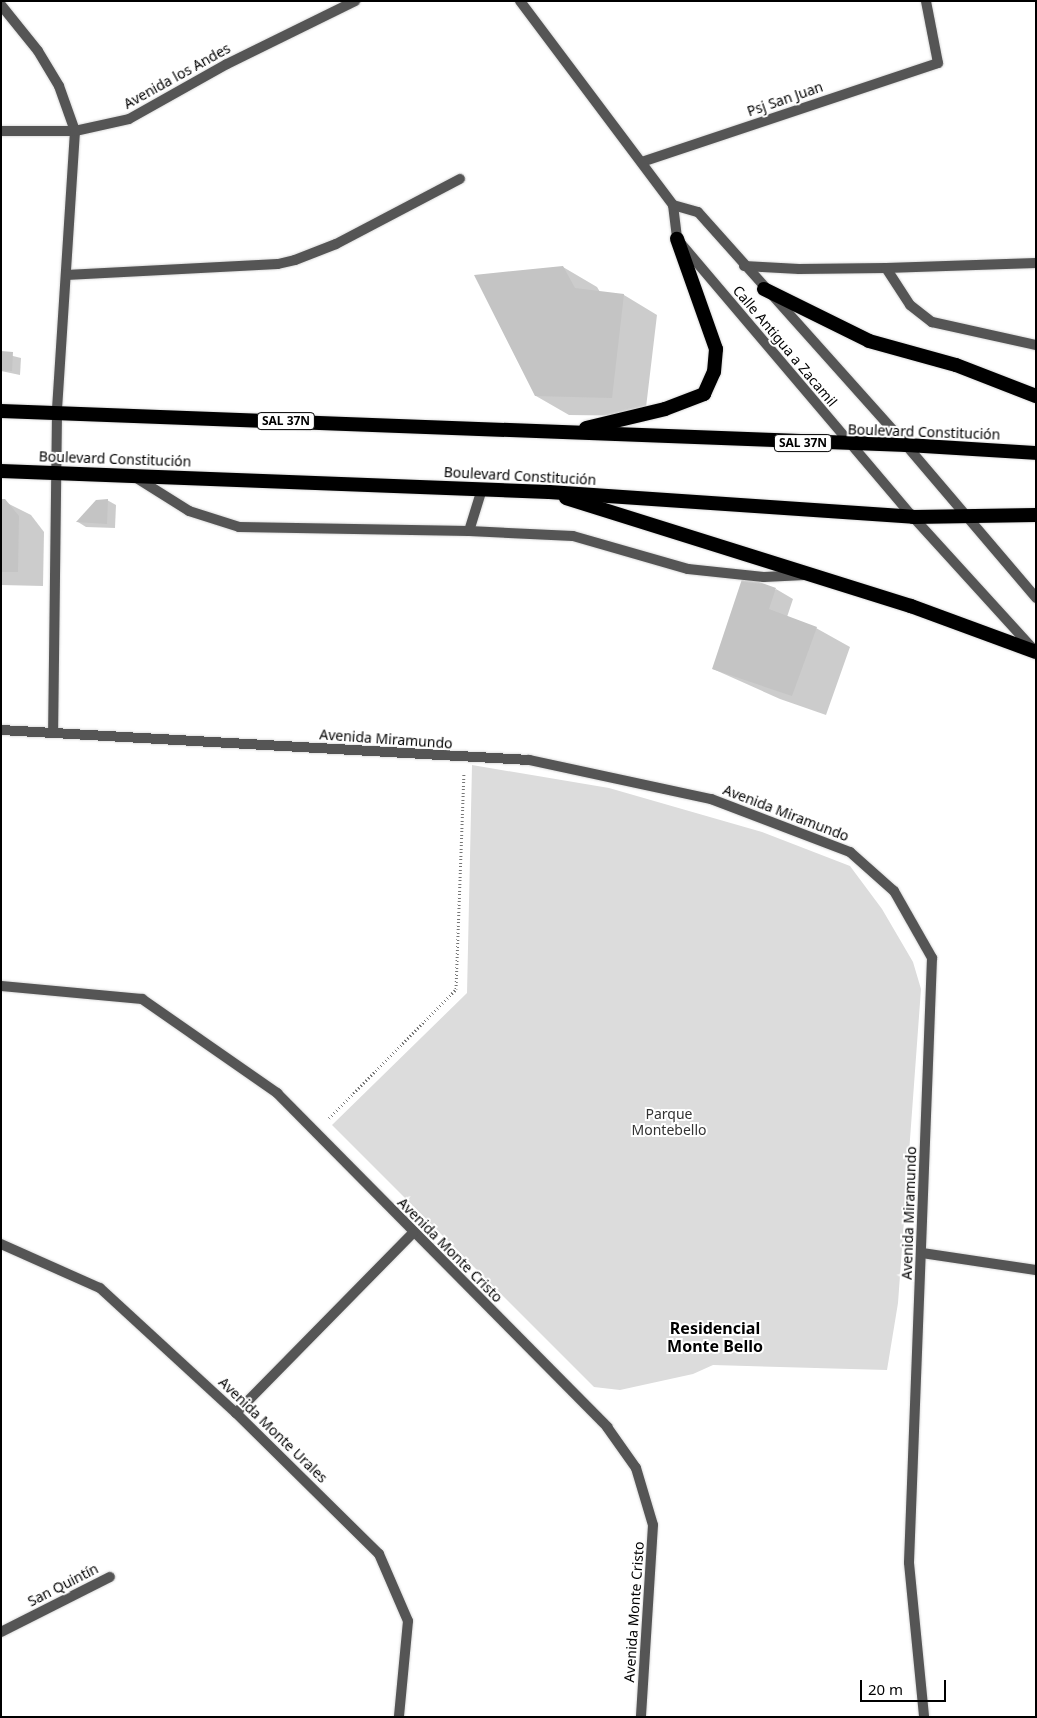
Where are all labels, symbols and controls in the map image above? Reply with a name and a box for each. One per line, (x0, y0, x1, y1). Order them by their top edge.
street label: Avenida los Andes (121, 40, 233, 112)
street label: Psj San Juan (745, 78, 825, 120)
street label: Calle Antigua a Zacamil (729, 282, 841, 410)
road number: SAL 37N (256, 412, 316, 431)
street label: Boulevard Constitución (847, 421, 1001, 443)
road number: SAL 37N (773, 433, 833, 452)
street label: Boulevard Constitución (38, 448, 192, 470)
street label: Boulevard Constitución (443, 464, 597, 488)
street label: Avenida Miramundo (319, 726, 453, 752)
street label: Avenida Miramundo (721, 781, 851, 845)
park label: Parque Montebello (632, 1106, 706, 1138)
street label: Avenida Miramundo (898, 1146, 920, 1280)
street label: Avenida Monte Cristo (394, 1194, 506, 1306)
district label: Residencial Monte Bello (667, 1318, 763, 1356)
street label: Avenida Monte Urales (215, 1374, 331, 1486)
street label: Avenida Monte Cristo (621, 1541, 647, 1683)
street label: San Quintín (25, 1560, 101, 1610)
scale bar (862, 1670, 948, 1702)
text: 20 m (868, 1679, 903, 1699)

